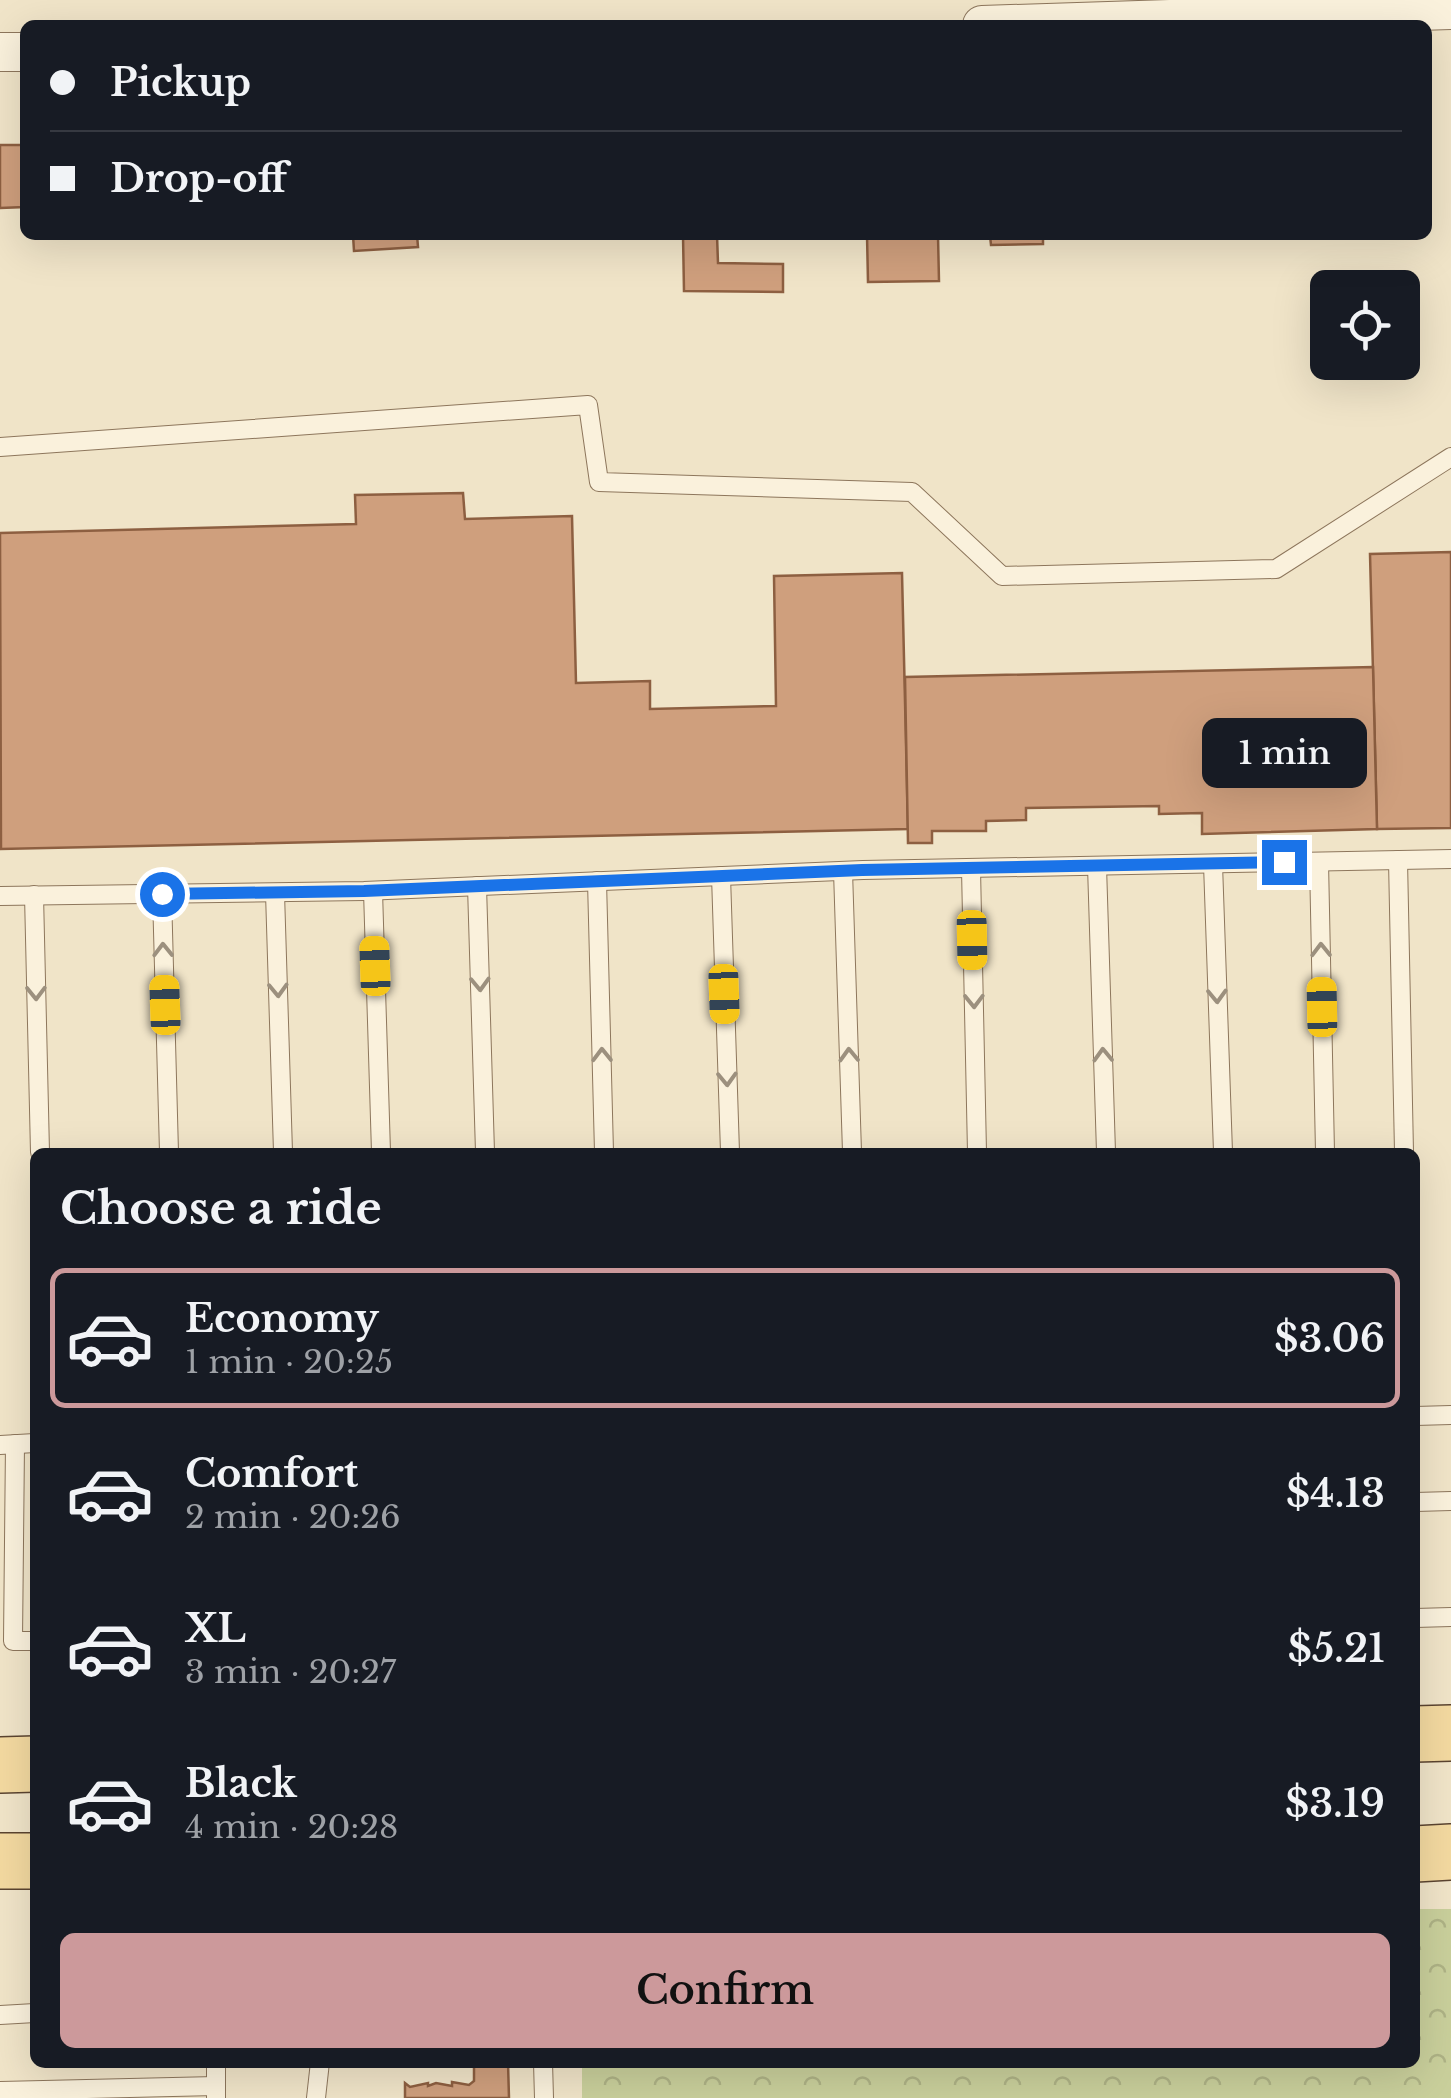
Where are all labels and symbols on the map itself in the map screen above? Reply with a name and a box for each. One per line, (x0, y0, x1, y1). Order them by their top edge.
callout: 1 min (1202, 717, 1366, 787)
route end (1262, 840, 1307, 885)
route start (140, 872, 185, 917)
car (956, 910, 988, 970)
car (359, 935, 391, 997)
one-way arrow (153, 942, 174, 958)
one-way arrow (1310, 942, 1332, 958)
car (708, 963, 740, 1025)
car (149, 974, 181, 1036)
one-way arrow (469, 976, 490, 992)
car (1306, 977, 1338, 1037)
one-way arrow (268, 983, 289, 999)
one-way arrow (26, 985, 47, 1001)
one-way arrow (1207, 988, 1228, 1004)
one-way arrow (963, 994, 984, 1010)
one-way arrow (591, 1047, 612, 1063)
one-way arrow (838, 1047, 859, 1063)
one-way arrow (1092, 1047, 1113, 1063)
one-way arrow (717, 1071, 738, 1087)

